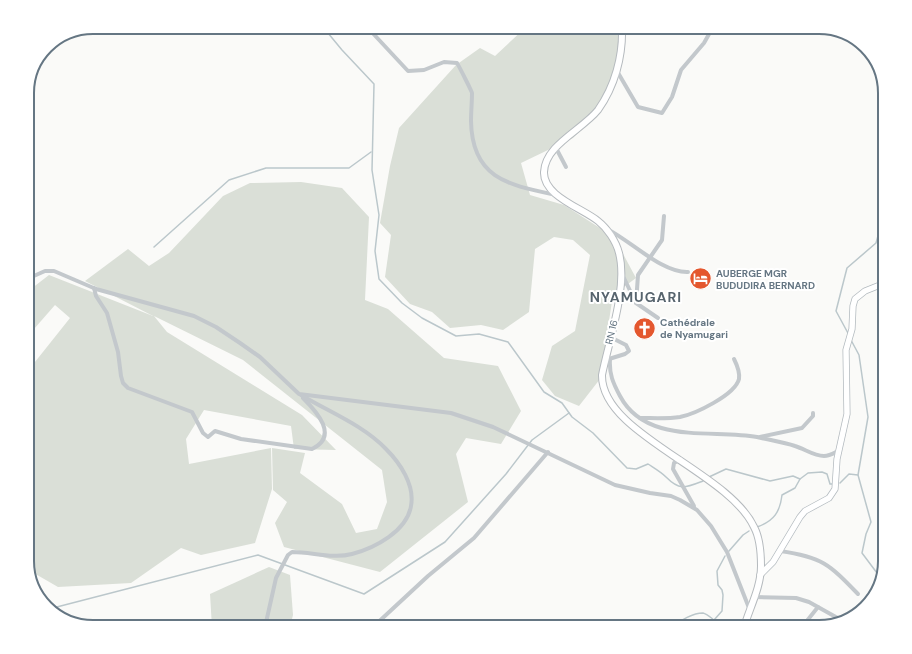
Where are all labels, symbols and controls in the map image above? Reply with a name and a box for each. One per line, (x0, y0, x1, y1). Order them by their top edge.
hotel icon: AUBERGE MGR BUDUDIRA BERNARD (688, 266, 714, 292)
place label: AUBERGE MGR BUDUDIRA BERNARD (716, 267, 815, 292)
district label: NYAMUGARI (590, 288, 682, 306)
church icon: Cathédrale de Nyamugari (631, 315, 657, 341)
place label: Cathédrale de Nyamugari (660, 316, 728, 341)
street label: RN 16 (602, 319, 621, 346)

